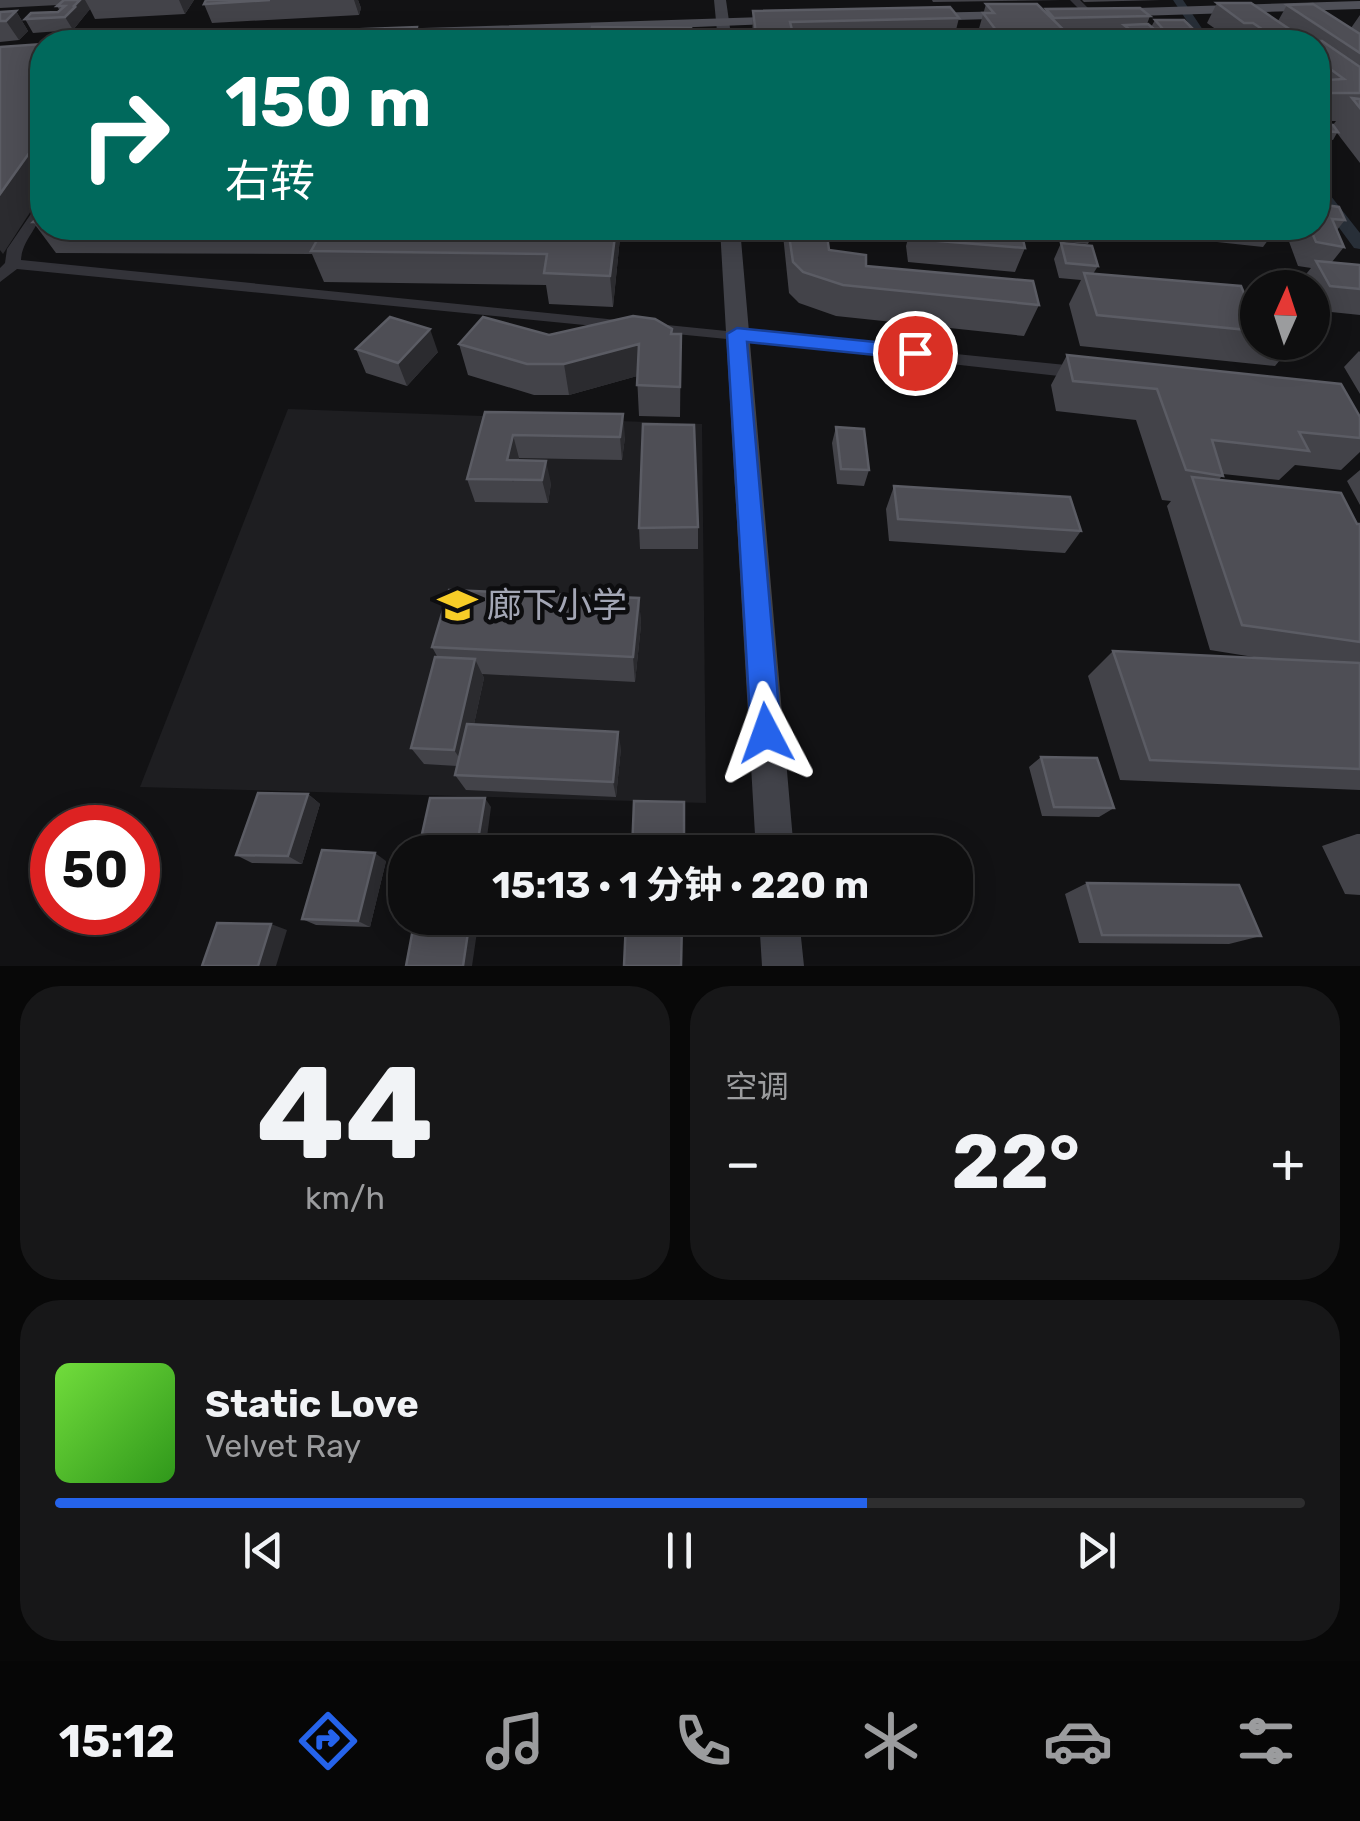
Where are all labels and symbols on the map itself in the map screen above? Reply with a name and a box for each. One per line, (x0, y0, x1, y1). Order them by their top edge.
north arrow (1240, 270, 1330, 360)
pin (873, 311, 958, 396)
school or university icon: 廊下小学 (436, 584, 478, 626)
place label: 廊下小学 (487, 584, 627, 626)
position arrow (714, 681, 818, 785)
speed limit sign: 50 (30, 805, 160, 935)

